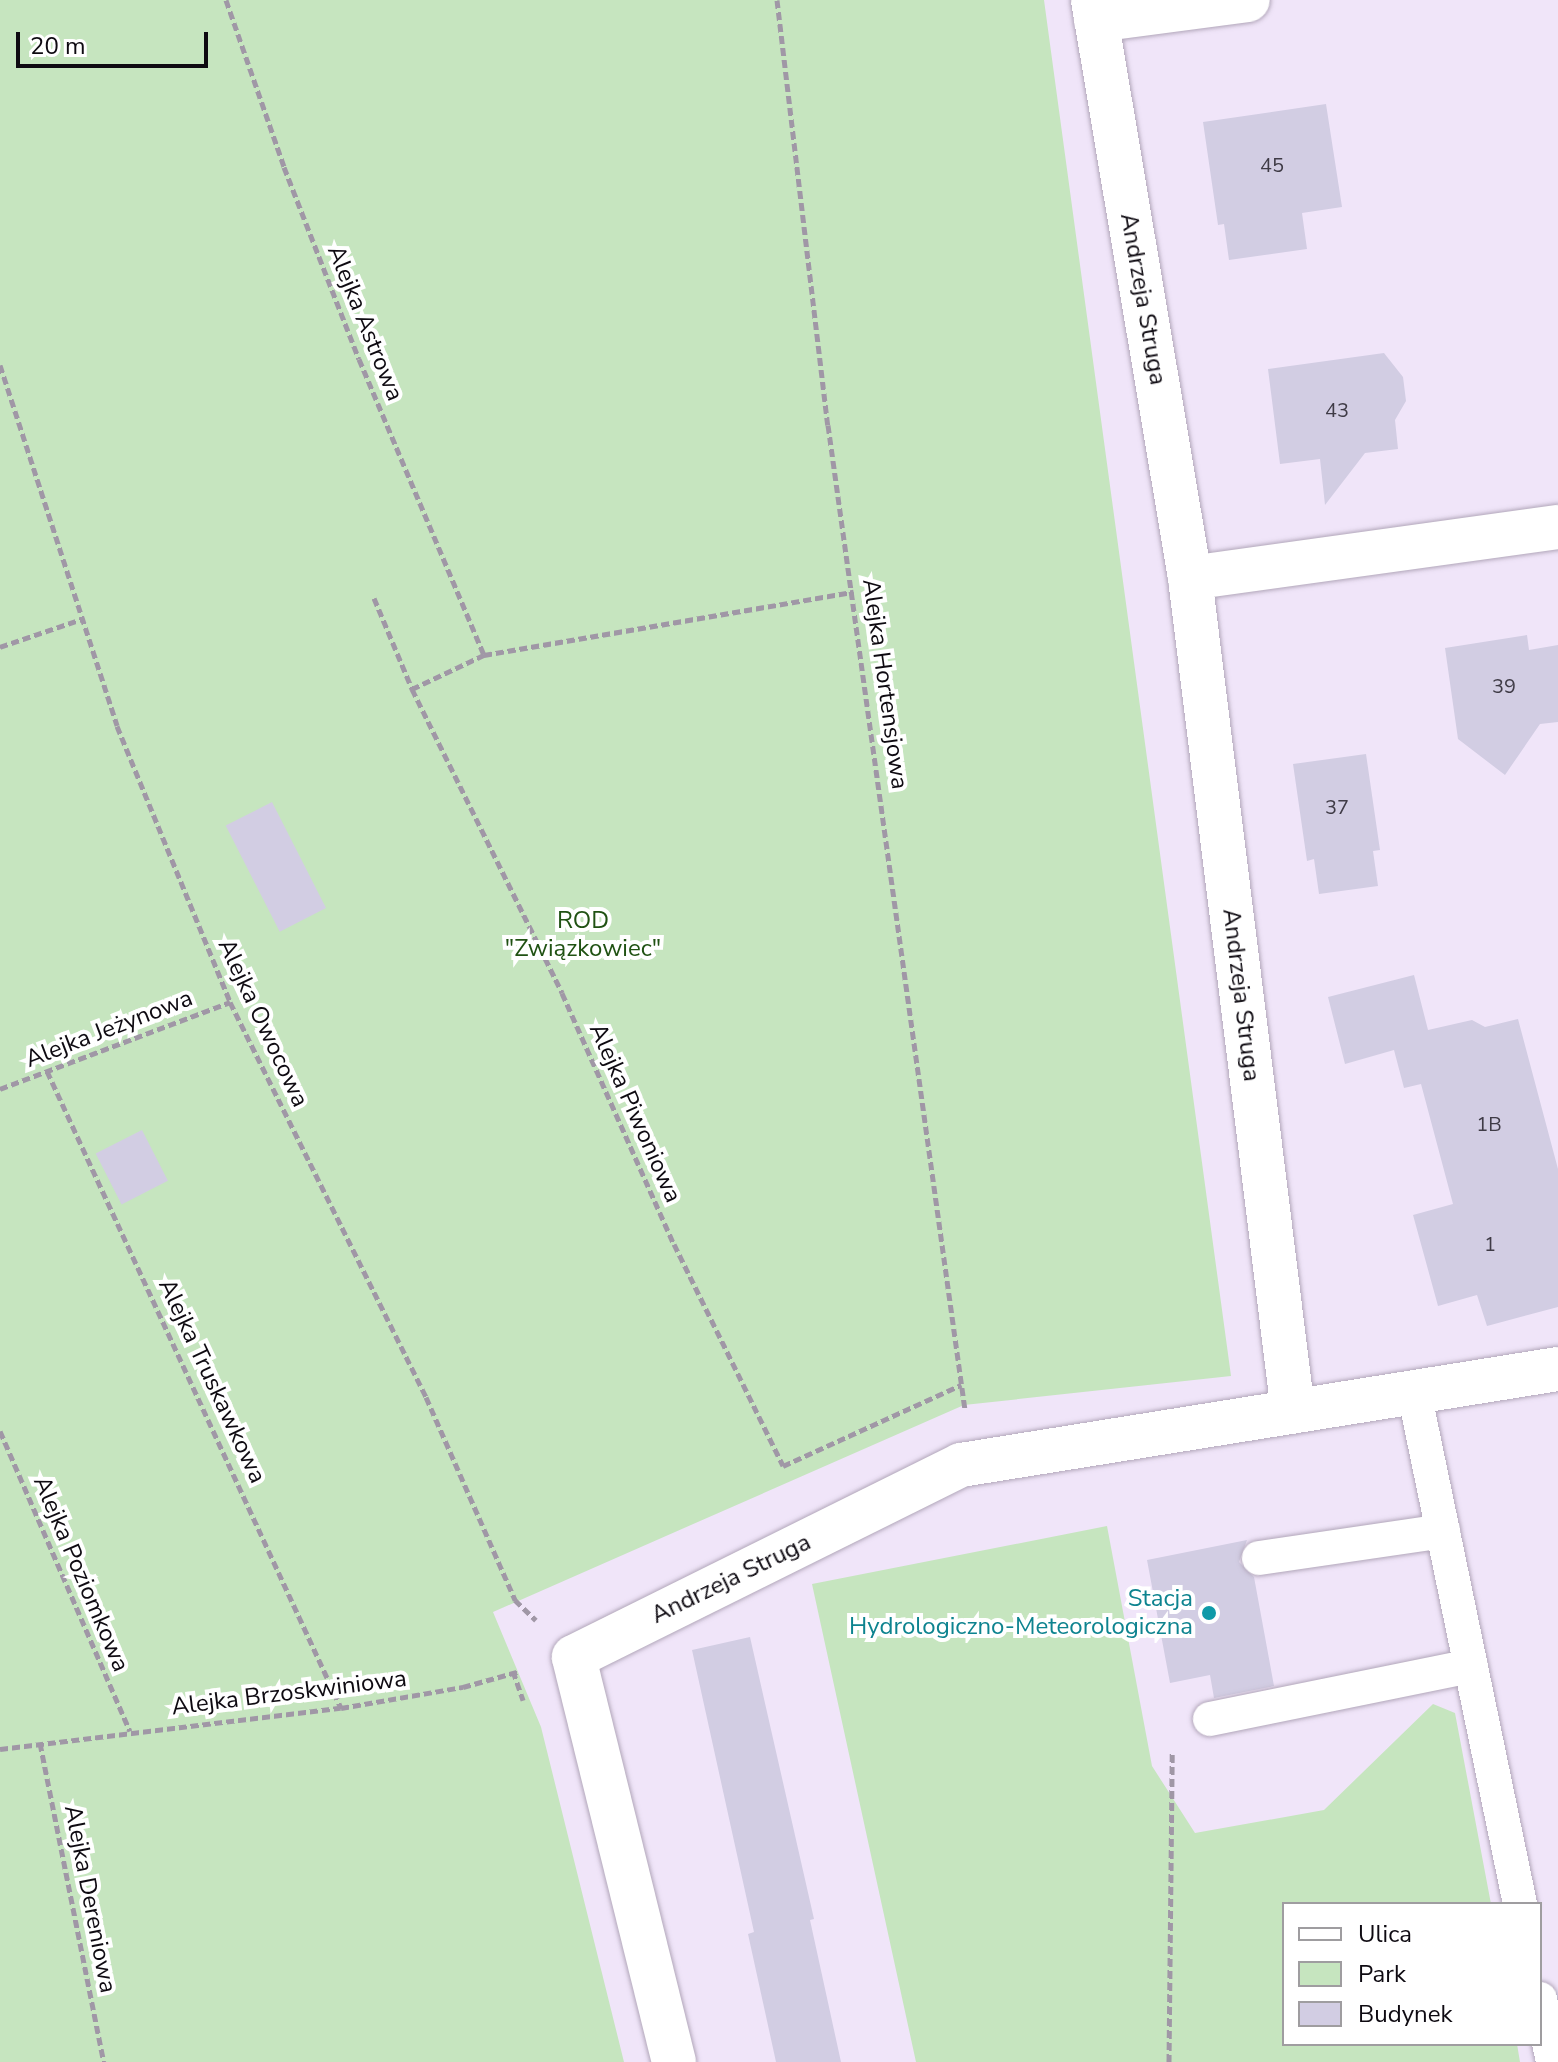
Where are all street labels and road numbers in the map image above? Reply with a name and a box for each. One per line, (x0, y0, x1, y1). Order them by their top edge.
street label: Andrzeja Struga (1114, 211, 1172, 387)
street label: Alejka Astrowa (321, 241, 409, 405)
street label: Alejka Hortensjowa (856, 577, 914, 791)
street label: Andrzeja Struga (1216, 907, 1266, 1083)
street label: Alejka Owocowa (211, 934, 315, 1112)
street label: Alejka Jeżynowa (21, 984, 197, 1074)
street label: Alejka Piwoniowa (583, 1019, 687, 1207)
street label: Alejka Truskawkowa (152, 1274, 272, 1488)
street label: Alejka Poziomkowa (27, 1472, 135, 1676)
street label: Andrzeja Struga (647, 1528, 815, 1630)
street label: Alejka Brzoskwiniowa (170, 1664, 408, 1722)
street label: Alejka Dereniowa (58, 1803, 122, 1995)

